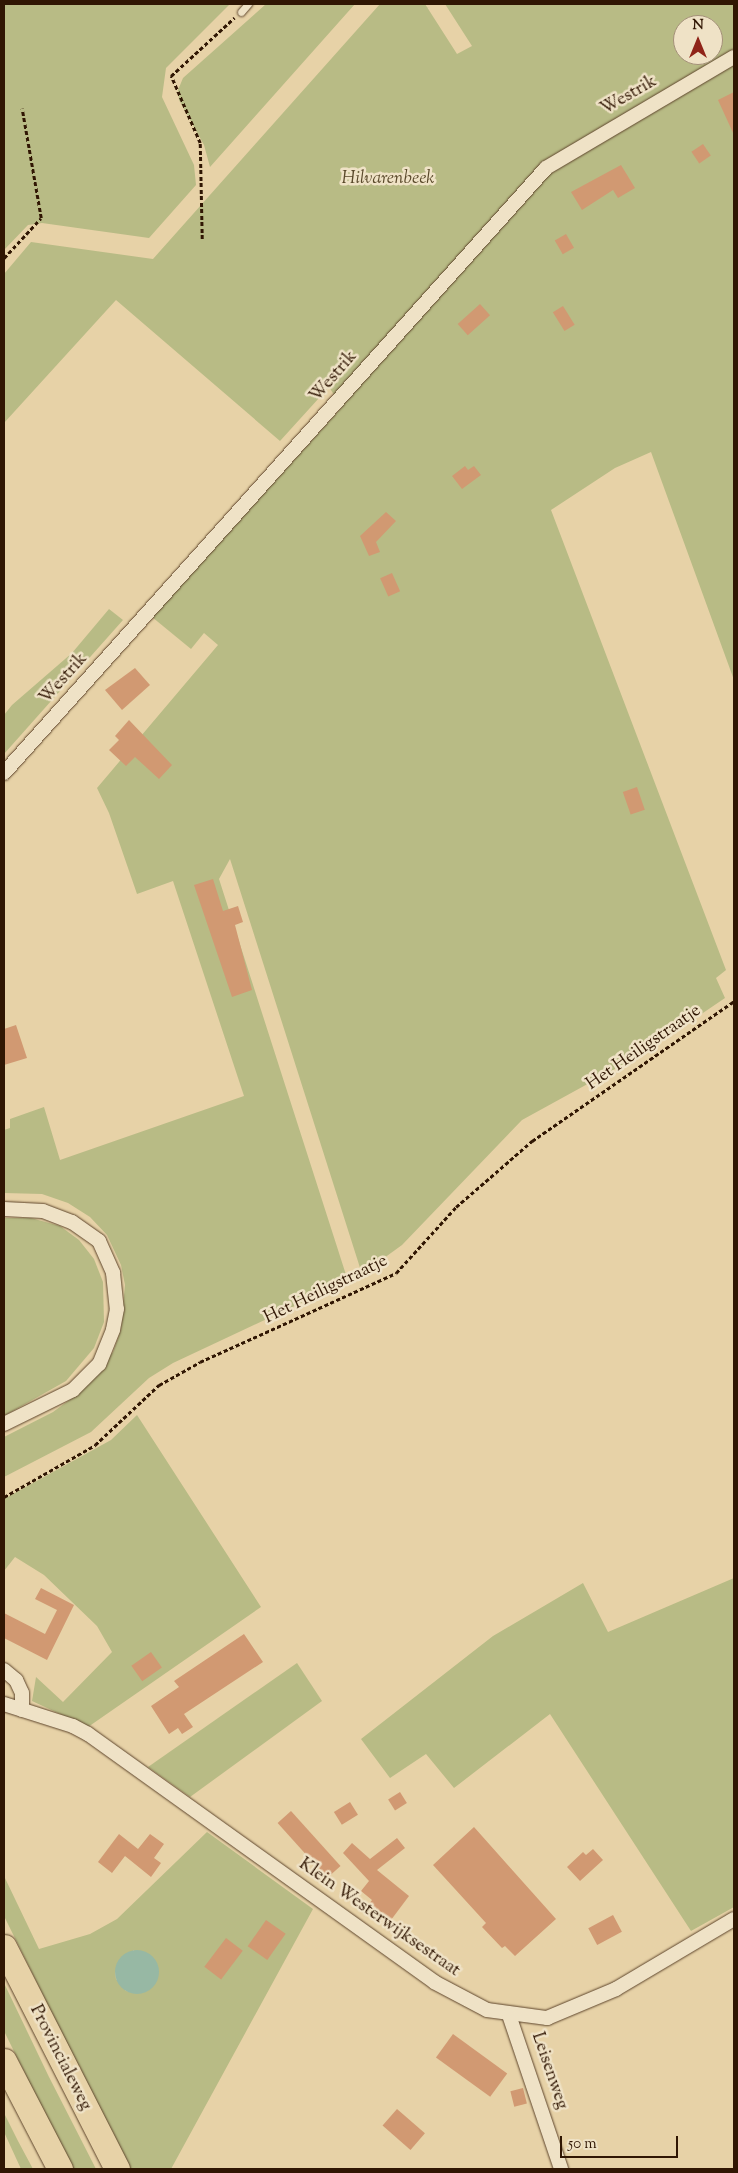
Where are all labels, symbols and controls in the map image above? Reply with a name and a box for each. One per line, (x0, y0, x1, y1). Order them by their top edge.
north arrow (673, 15, 723, 65)
text: N (692, 16, 704, 36)
street label: Westrik (597, 71, 661, 121)
park label: Hilvarenbeek (342, 168, 434, 190)
street label: Westrik (306, 347, 362, 407)
street label: Westrik (35, 649, 93, 709)
street label: Het Heiligstraatje (582, 1000, 706, 1096)
street label: Het Heiligstraatje (261, 1251, 391, 1329)
street label: Klein Westerwijksestraat (294, 1854, 464, 1982)
street label: Provincialeweg (24, 2002, 96, 2114)
street label: Leisenweg (526, 2030, 572, 2112)
scale bar (563, 2126, 680, 2158)
text: 50 m (568, 2134, 597, 2155)

